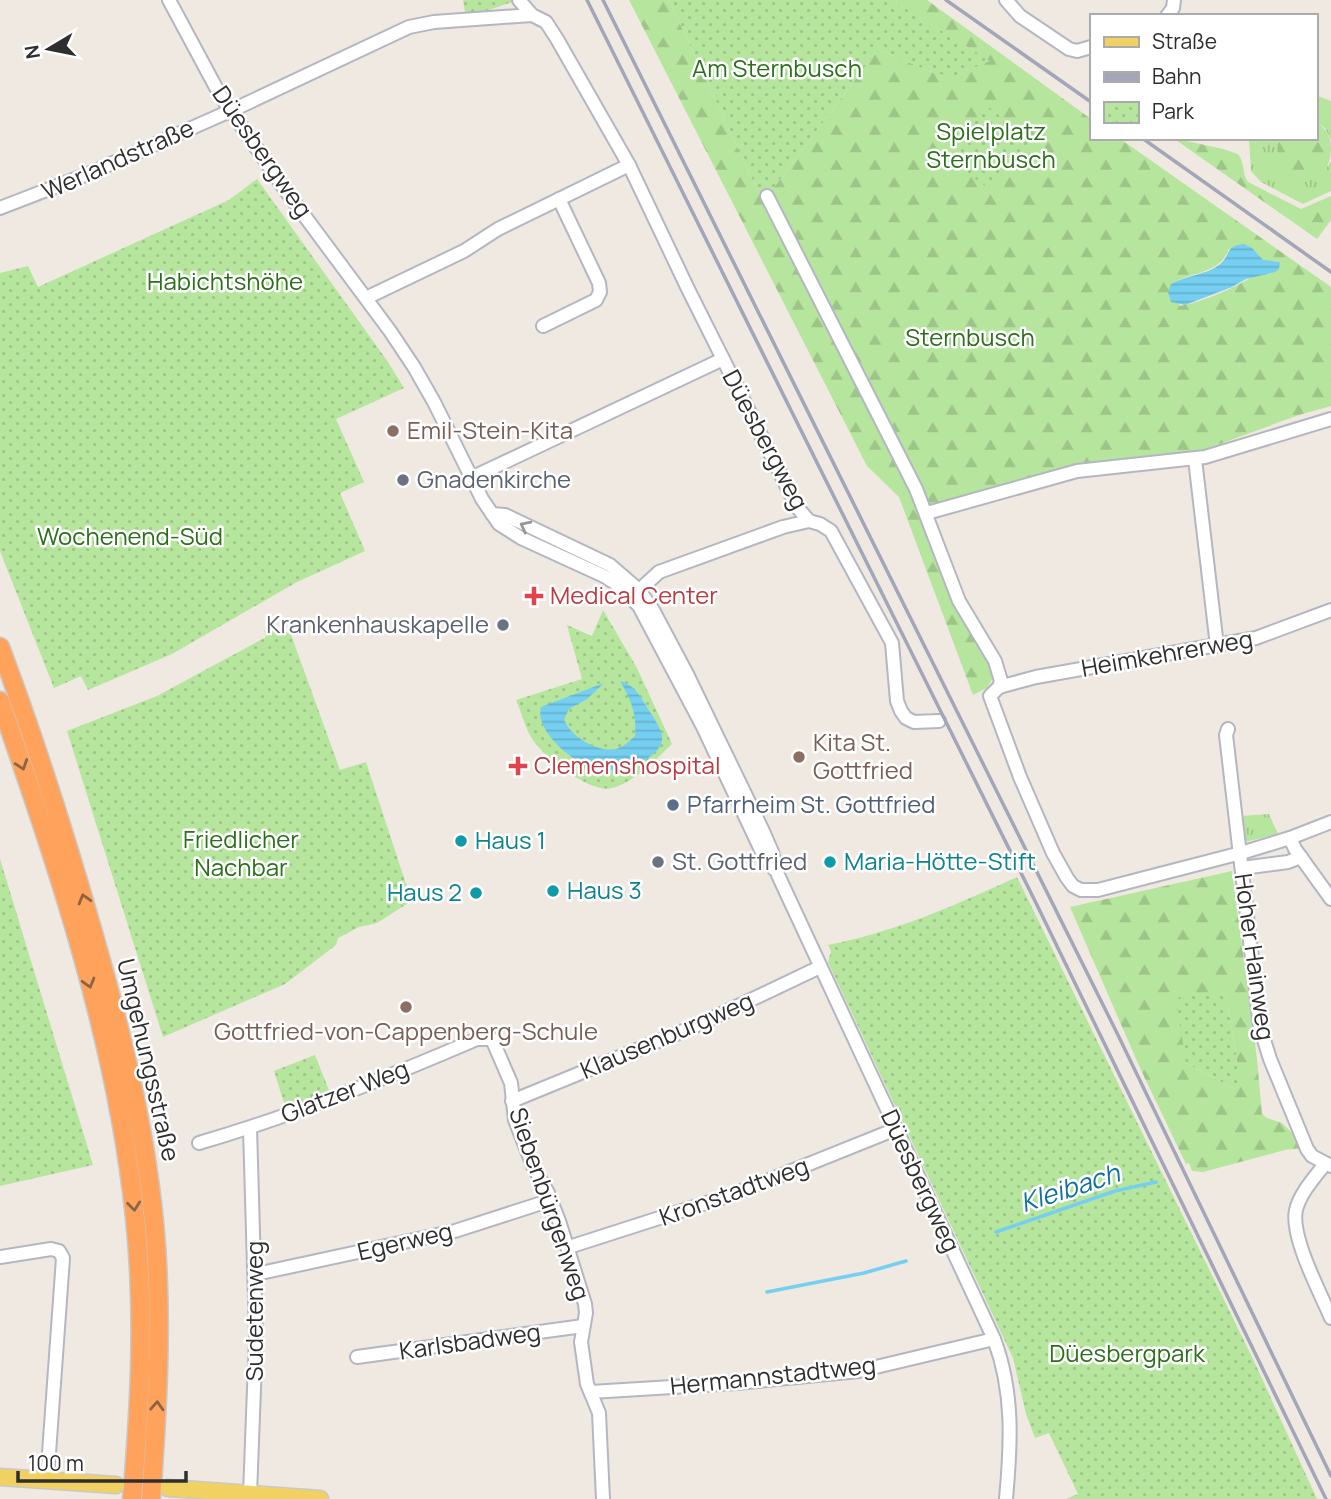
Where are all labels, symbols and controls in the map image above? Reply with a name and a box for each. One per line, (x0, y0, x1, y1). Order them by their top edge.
north arrow (14, 14, 84, 84)
legend (1090, 14, 1317, 140)
text: Straße (1152, 27, 1217, 55)
text: N (18, 43, 46, 61)
park label: Am Sternbusch (692, 51, 862, 84)
text: Bahn (1152, 62, 1202, 90)
street label: Düesbergweg (206, 79, 321, 224)
text: Park (1152, 97, 1194, 125)
street label: Werlandstraße (36, 110, 199, 207)
park label: Spielplatz Sternbusch (926, 114, 1056, 175)
park label: Habichtshöhe (147, 264, 303, 297)
park label: Sternbusch (905, 320, 1035, 353)
street label: Düesbergweg (716, 364, 817, 515)
place label: Emil-Stein-Kita (407, 413, 573, 446)
marker: Emil-Stein-Kita (385, 423, 401, 439)
place label: Gnadenkirche (417, 462, 571, 495)
marker: Gnadenkirche (395, 472, 411, 488)
park label: Wochenend-Süd (37, 519, 223, 552)
one-way arrow (520, 520, 533, 534)
place label: Medical Center (550, 578, 718, 611)
marker: Medical Center (524, 586, 544, 606)
place label: Krankenhauskapelle (266, 607, 489, 640)
marker: Krankenhauskapelle (495, 617, 511, 633)
street label: Heimkehrerweg (1078, 621, 1255, 684)
place label: Kita St. Gottfried (813, 725, 913, 786)
place label: Clemenshospital (534, 748, 721, 781)
marker: Kita St. Gottfried (791, 749, 807, 765)
marker: Clemenshospital (508, 756, 528, 776)
one-way arrow (14, 759, 28, 771)
place label: Pfarrheim St. Gottfried (687, 787, 936, 820)
marker: Pfarrheim St. Gottfried (665, 797, 681, 813)
park label: Friedlicher Nachbar (183, 822, 299, 883)
place label: Haus 1 (475, 823, 546, 856)
marker: Haus 1 (453, 833, 469, 849)
place label: St. Gottfried (672, 844, 807, 877)
place label: Maria-Hötte-Stift (844, 844, 1036, 877)
marker: St. Gottfried (650, 854, 666, 870)
marker: Maria-Hötte-Stift (822, 854, 838, 870)
street label: Hoher Hainweg (1227, 871, 1284, 1042)
place label: Haus 3 (567, 873, 642, 906)
place label: Haus 2 (387, 875, 462, 908)
marker: Haus 3 (545, 883, 561, 899)
marker: Haus 2 (468, 885, 484, 901)
one-way arrow (77, 893, 92, 905)
street label: Umgehungsstraße (110, 955, 189, 1164)
one-way arrow (80, 977, 95, 989)
street label: Klausenburgweg (575, 983, 758, 1086)
marker: Gottfried-von-Cappenberg-Schule (398, 999, 414, 1015)
place label: Gottfried-von-Cappenberg-Schule (214, 1014, 598, 1047)
street label: Glatzer Weg (276, 1051, 413, 1130)
street label: Siebenbürgenweg (502, 1103, 599, 1304)
street label: Düesbergweg (874, 1104, 969, 1257)
street label: Kronstadtweg (654, 1148, 813, 1233)
water label: Kleibach (1015, 1154, 1125, 1220)
one-way arrow (126, 1200, 141, 1211)
street label: Egerweg (354, 1214, 456, 1267)
street label: Sudetenweg (237, 1241, 270, 1381)
street label: Karlsbadweg (397, 1314, 543, 1367)
park label: Düesbergpark (1049, 1336, 1206, 1369)
street label: Hermannstadtweg (668, 1347, 877, 1402)
one-way arrow (149, 1401, 164, 1412)
scale bar (18, 1440, 186, 1484)
text: 100 m (28, 1449, 84, 1477)

